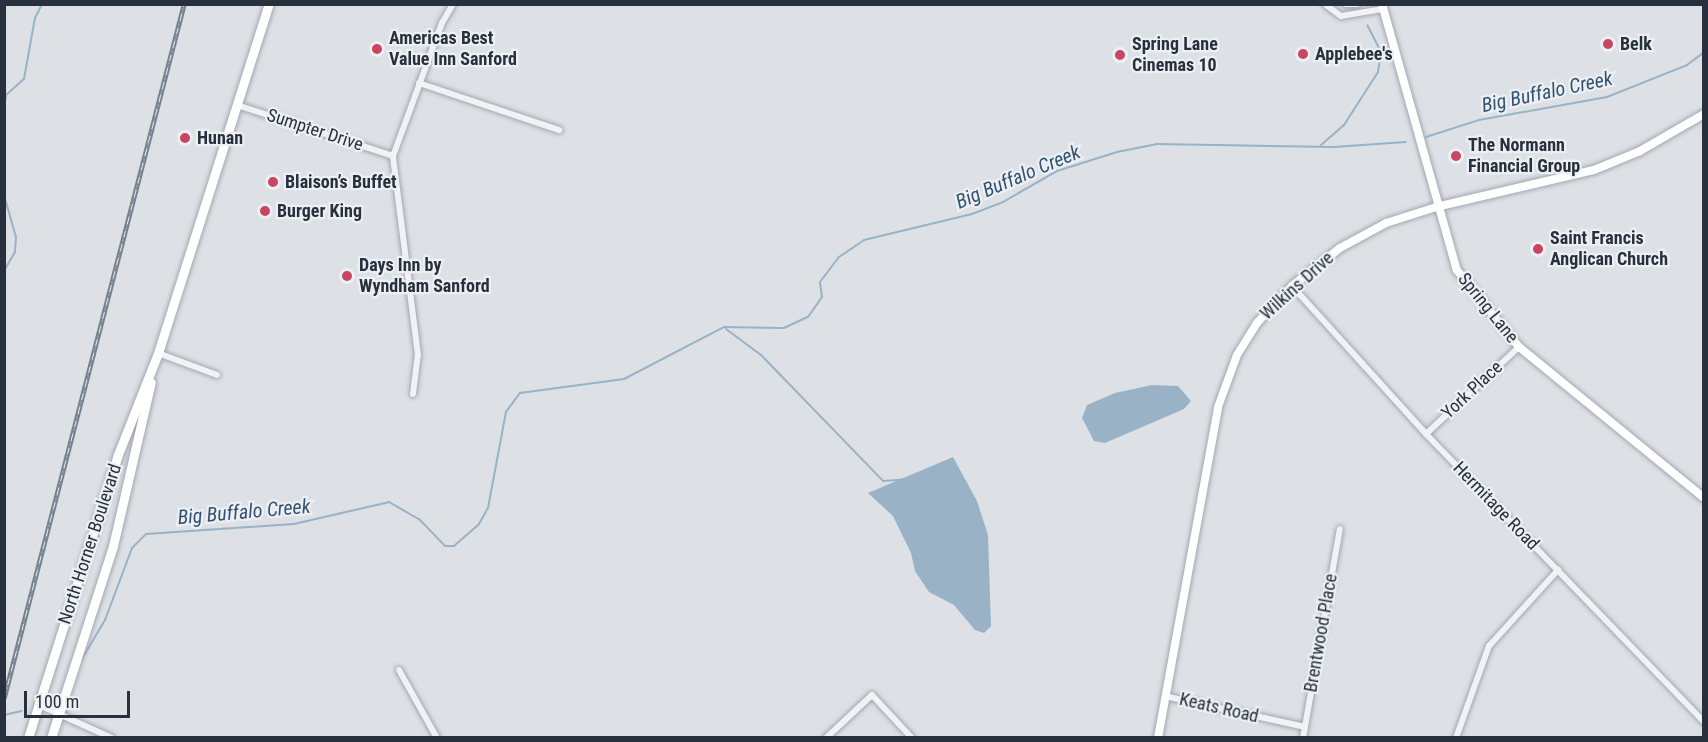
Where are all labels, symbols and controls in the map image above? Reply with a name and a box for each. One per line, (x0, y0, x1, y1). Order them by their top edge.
place label: Americas Best Value Inn Sanford (389, 28, 517, 70)
place label: Belk (1620, 33, 1652, 55)
place label: Spring Lane Cinemas 10 (1132, 34, 1218, 76)
marker: Belk (1601, 37, 1615, 51)
marker: Americas Best Value Inn Sanford (370, 42, 384, 56)
place label: Applebee's (1315, 43, 1393, 65)
marker: Applebee's (1296, 47, 1310, 61)
marker: Spring Lane Cinemas 10 (1113, 48, 1127, 62)
water label: Big Buffalo Creek (1479, 66, 1615, 118)
street label: Sumpter Drive (264, 104, 366, 156)
place label: Hunan (197, 127, 243, 149)
marker: Hunan (178, 131, 192, 145)
place label: The Normann Financial Group (1468, 135, 1580, 178)
water label: Big Buffalo Creek (952, 140, 1084, 214)
marker: The Normann Financial Group (1449, 149, 1463, 163)
place label: Blaison’s Buffet (285, 171, 397, 193)
marker: Blaison’s Buffet (266, 175, 280, 189)
place label: Burger King (277, 200, 362, 222)
marker: Burger King (258, 204, 272, 218)
place label: Saint Francis Anglican Church (1550, 228, 1668, 270)
marker: Saint Francis Anglican Church (1531, 242, 1545, 256)
street label: Wilkins Drive (1256, 247, 1338, 325)
place label: Days Inn by Wyndham Sanford (359, 255, 490, 298)
marker: Days Inn by Wyndham Sanford (340, 269, 354, 283)
street label: Spring Lane (1453, 269, 1523, 347)
street label: York Place (1437, 356, 1507, 424)
street label: Hermitage Road (1449, 457, 1543, 555)
street label: North Horner Boulevard (54, 461, 126, 627)
water label: Big Buffalo Creek (177, 494, 311, 530)
street label: Brentwood Place (1300, 572, 1342, 694)
scale bar (27, 679, 134, 717)
street label: Keats Road (1177, 688, 1261, 728)
text: 100 m (35, 691, 79, 712)

